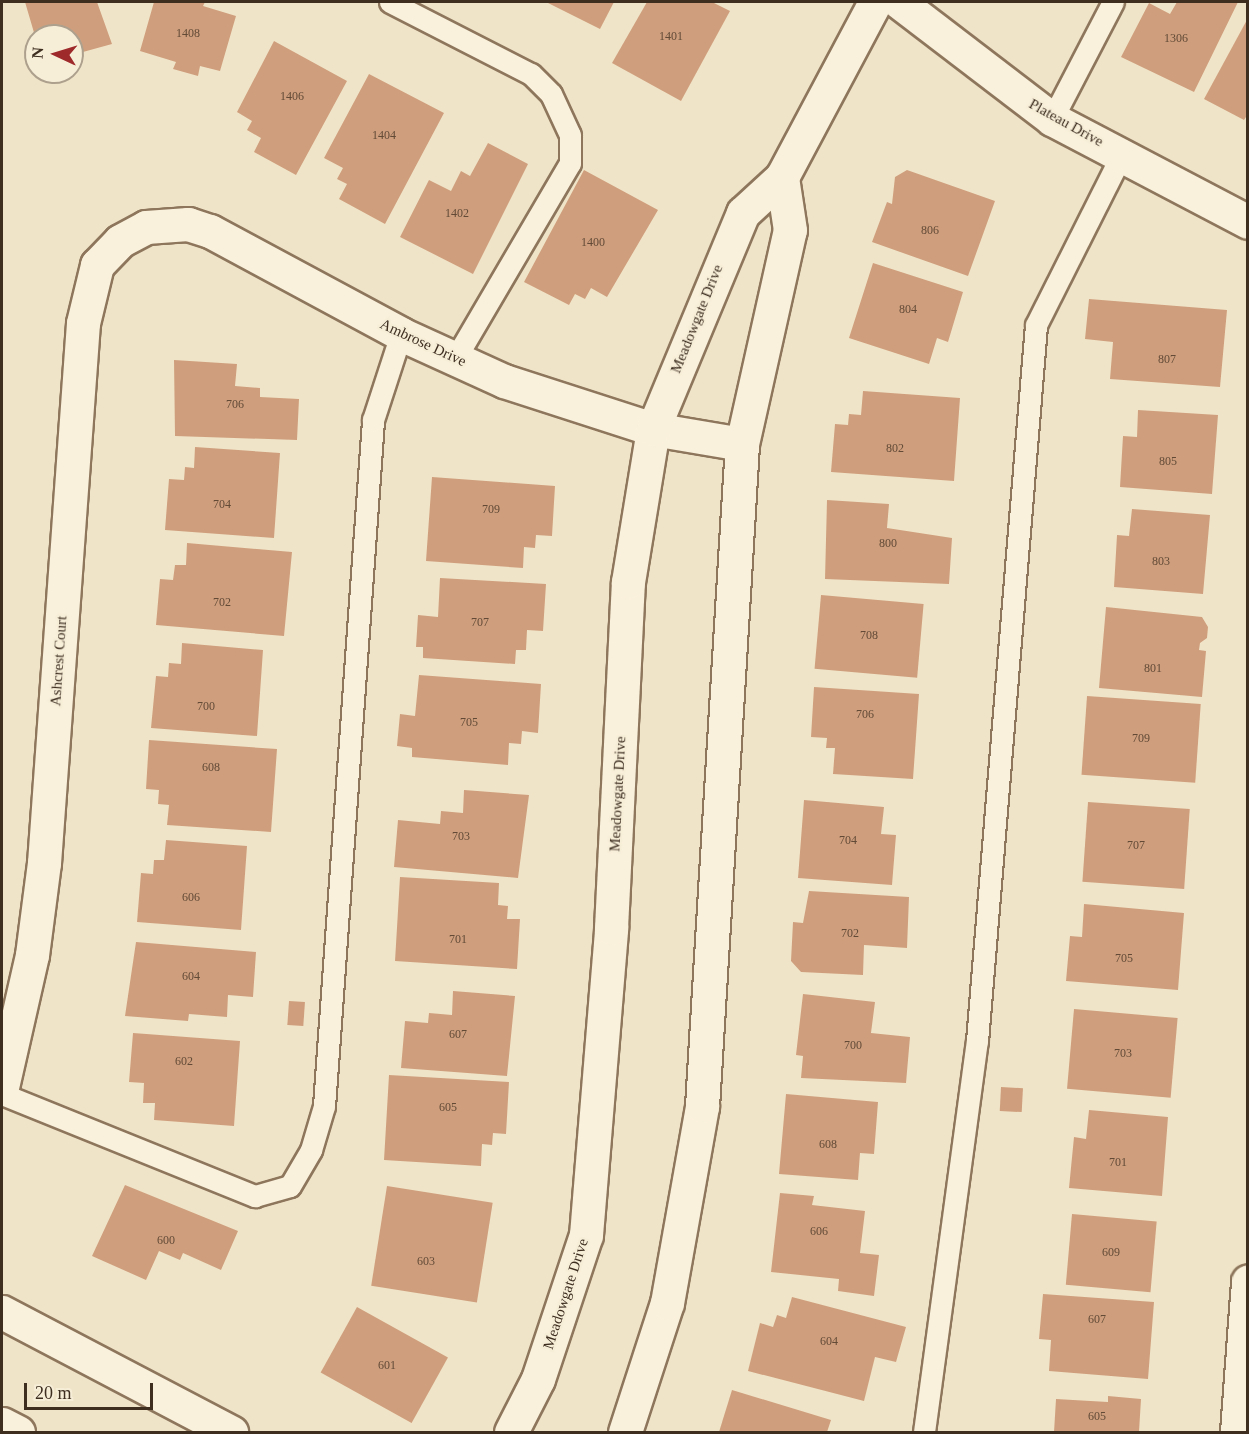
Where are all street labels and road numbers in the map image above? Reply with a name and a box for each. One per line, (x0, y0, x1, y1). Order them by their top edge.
street label: Plateau Drive (1026, 95, 1106, 151)
street label: Meadowgate Drive (667, 262, 727, 376)
street label: Ambrose Drive (377, 315, 469, 371)
street label: Ashcrest Court (47, 615, 71, 707)
street label: Meadowgate Drive (606, 736, 630, 852)
street label: Meadowgate Drive (540, 1236, 592, 1352)

